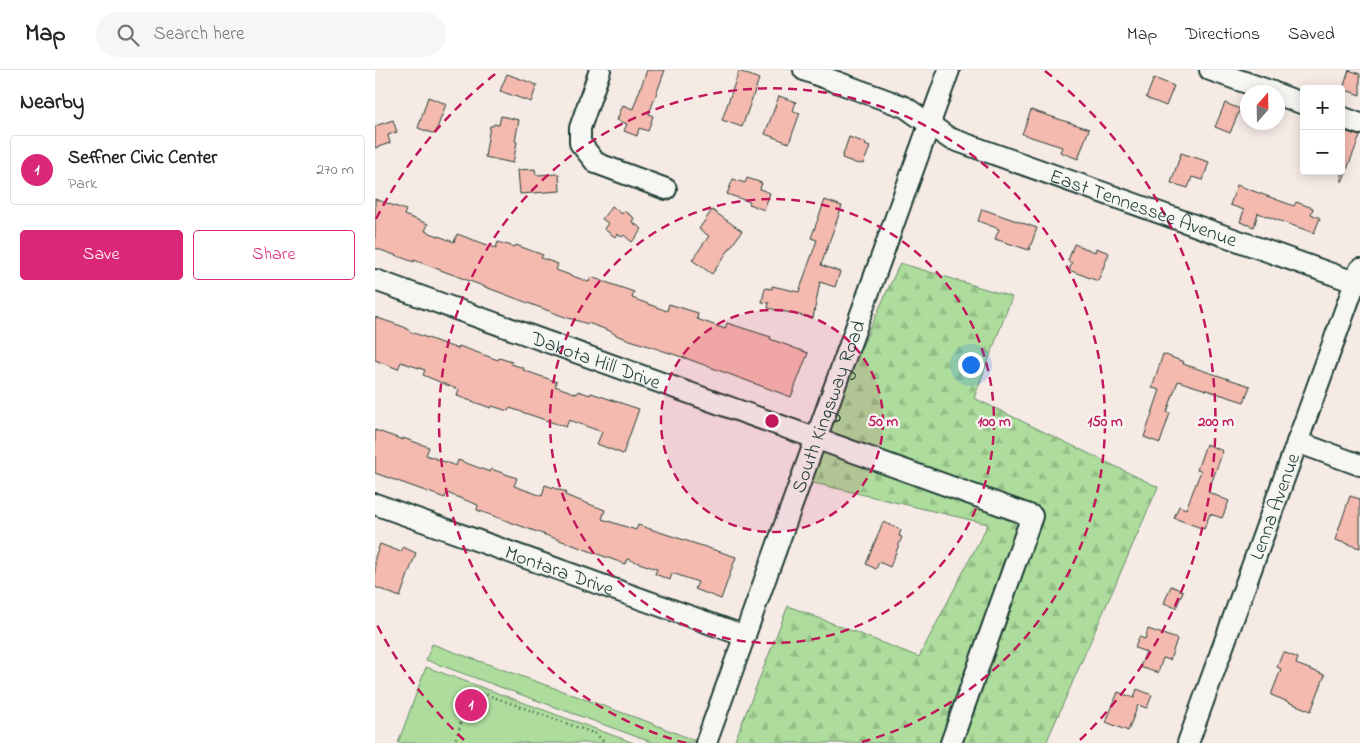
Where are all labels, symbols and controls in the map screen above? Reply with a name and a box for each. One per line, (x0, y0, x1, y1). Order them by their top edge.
search box (96, 12, 446, 57)
text: Map (25, 17, 66, 52)
icon: search (114, 21, 142, 49)
text: Search here (154, 21, 245, 48)
text: Map (1127, 22, 1157, 48)
text: Directions (1185, 22, 1260, 48)
text: Saved (1288, 22, 1335, 48)
north arrow (1240, 85, 1285, 130)
map controls (1300, 85, 1345, 175)
button: + (1300, 85, 1345, 130)
text: Nearby (20, 88, 84, 118)
button: − (1300, 130, 1345, 175)
text: Seffner Civic Center (68, 145, 217, 172)
text: 1 (34, 158, 40, 182)
text: 270 m (316, 158, 354, 182)
street label: East Tennessee Avenue (1045, 163, 1241, 256)
text: Park (68, 172, 97, 196)
button: Save (20, 230, 183, 280)
button: Share (193, 230, 355, 280)
street label: South Kingsway Road (785, 317, 874, 498)
street label: Dakota Hill Drive (525, 325, 664, 398)
your location (958, 352, 984, 378)
text: 50 m (868, 411, 899, 433)
text: 100 m (977, 411, 1011, 433)
text: 150 m (1087, 411, 1123, 433)
text: 200 m (1197, 411, 1234, 433)
centre of rings (763, 412, 781, 430)
street label: Lenna Avenue (1244, 449, 1309, 564)
street label: Montara Drive (500, 539, 617, 605)
pin: 1 (455, 686, 487, 724)

